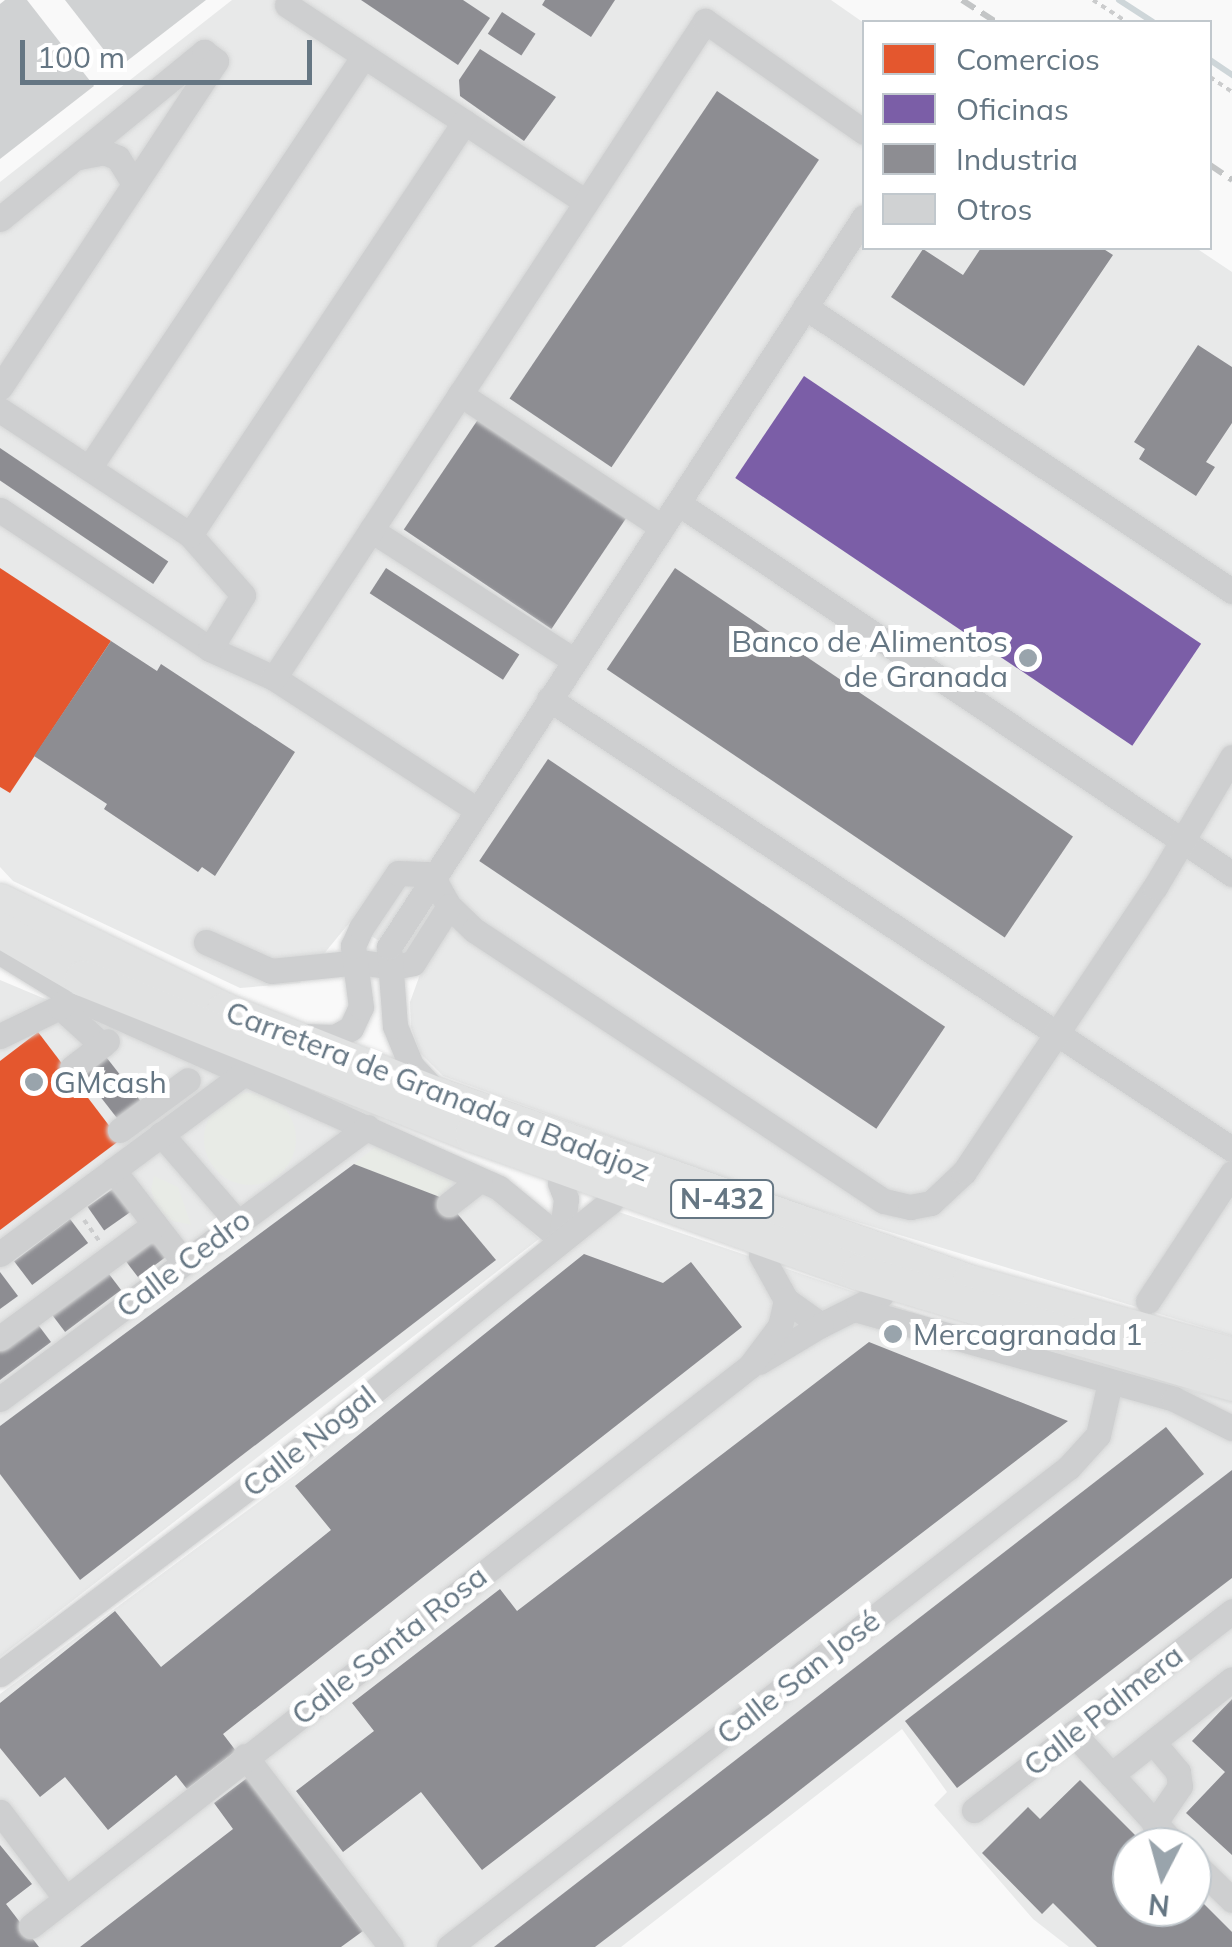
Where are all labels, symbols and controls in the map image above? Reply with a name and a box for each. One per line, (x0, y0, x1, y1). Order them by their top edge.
scale bar (25, 20, 318, 82)
legend (862, 20, 1212, 250)
text: 100 m (37, 38, 125, 76)
text: Comercios (956, 40, 1100, 78)
text: Oficinas (956, 90, 1069, 128)
text: Industria (956, 140, 1078, 178)
text: Otros (956, 190, 1032, 228)
place label: Banco de Alimentos de Granada (731, 623, 1008, 694)
marker: Banco de Alimentos de Granada (1017, 647, 1039, 669)
street label: Carretera de Granada a Badajoz (221, 993, 655, 1189)
place label: GMcash (54, 1064, 167, 1100)
marker: GMcash (23, 1071, 45, 1093)
road number: N-432 (670, 1176, 774, 1222)
street label: Calle Cedro (109, 1201, 257, 1325)
place label: Mercagranada 1 (913, 1316, 1143, 1352)
marker: Mercagranada 1 (882, 1323, 904, 1345)
street label: Calle Nogal (235, 1378, 383, 1504)
street label: Calle Santa Rosa (284, 1558, 494, 1732)
street label: Calle San José (709, 1602, 887, 1752)
street label: Calle Palmera (1016, 1637, 1190, 1783)
north arrow (1112, 1827, 1212, 1927)
text: N (1147, 1887, 1171, 1924)

